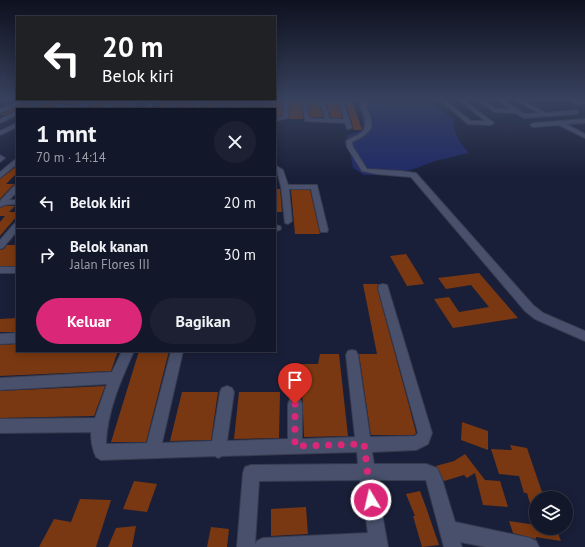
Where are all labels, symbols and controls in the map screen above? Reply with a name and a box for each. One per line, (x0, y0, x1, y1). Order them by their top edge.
text: 20 m (102, 28, 163, 65)
icon: left (36, 32, 88, 84)
text: Belok kiri (102, 64, 174, 87)
text: 1 mnt (36, 118, 96, 149)
button: close (214, 121, 256, 163)
text: 70 m · 14:14 (36, 149, 106, 166)
icon: left (36, 192, 58, 214)
text: Belok kiri (70, 193, 130, 212)
text: 20 m (223, 193, 256, 212)
text: Belok kanan (70, 237, 148, 256)
icon: right (36, 244, 58, 266)
text: 30 m (223, 245, 256, 264)
text: Jalan Flores III (70, 256, 150, 273)
button: Keluar (36, 298, 142, 344)
button: Bagikan (150, 298, 256, 344)
pin (278, 363, 312, 404)
icon: arrive (284, 369, 306, 391)
position arrow (350, 479, 392, 521)
map controls (529, 491, 573, 535)
button: layers (529, 491, 573, 535)

